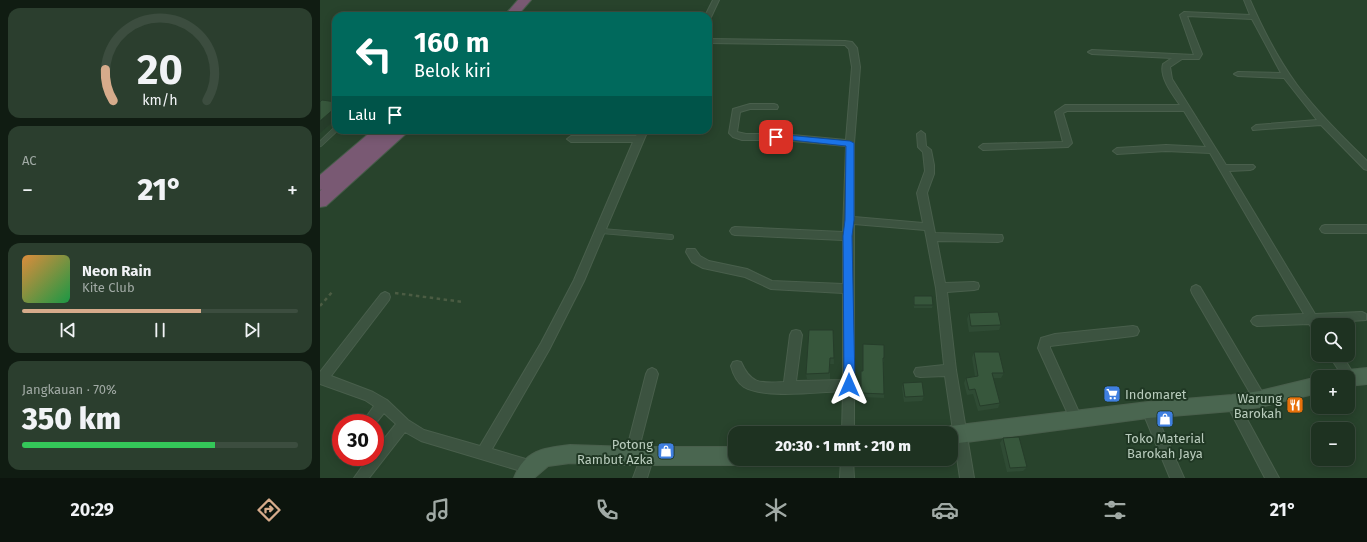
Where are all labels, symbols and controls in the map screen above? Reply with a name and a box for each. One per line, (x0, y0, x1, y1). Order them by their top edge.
text: 160 m (414, 26, 489, 59)
icon: left (348, 28, 400, 80)
text: 20 (137, 45, 183, 95)
text: Belok kiri (414, 60, 491, 82)
text: km/h (142, 91, 178, 108)
icon: arrive (384, 104, 406, 126)
text: Lalu (348, 106, 376, 124)
pin (759, 120, 793, 154)
icon: arrive (765, 126, 787, 148)
text: AC (22, 153, 37, 168)
text: 21° (138, 172, 182, 208)
text: − (22, 177, 33, 204)
text: + (287, 177, 298, 204)
text: Neon Rain (82, 262, 151, 280)
text: Kite Club (82, 280, 135, 295)
map controls (1311, 318, 1355, 466)
button: search (1311, 318, 1355, 362)
icon: previous (57, 319, 79, 341)
icon: pause (149, 319, 171, 341)
icon: next (241, 319, 263, 341)
position arrow (828, 364, 870, 406)
button: + (1311, 370, 1355, 414)
text: Jangkauan · 70% (22, 382, 117, 397)
supermarket icon: Indomaret (1102, 384, 1122, 404)
place label: Indomaret (1125, 387, 1187, 402)
place label: Warung Barokah (1234, 391, 1282, 421)
restaurant icon: Warung Barokah (1285, 395, 1305, 415)
text: 350 km (22, 401, 121, 437)
shop icon: Toko Material Barokah Jaya (1155, 409, 1175, 429)
speed limit sign: 30 (332, 414, 384, 466)
button: − (1311, 422, 1355, 466)
place label: Toko Material Barokah Jaya (1125, 431, 1205, 461)
place label: Potong Rambut Azka (577, 437, 653, 467)
text: 20:30 · 1 mnt · 210 m (775, 437, 911, 455)
shop icon: Potong Rambut Azka (656, 441, 676, 461)
icon: directions (255, 496, 283, 524)
icon: music (424, 496, 452, 524)
icon: phone (593, 496, 621, 524)
icon: climate (762, 496, 790, 524)
icon: car (931, 496, 959, 524)
icon: filters (1101, 496, 1129, 524)
text: 20:29 (71, 499, 114, 521)
text: 21° (1270, 499, 1296, 521)

